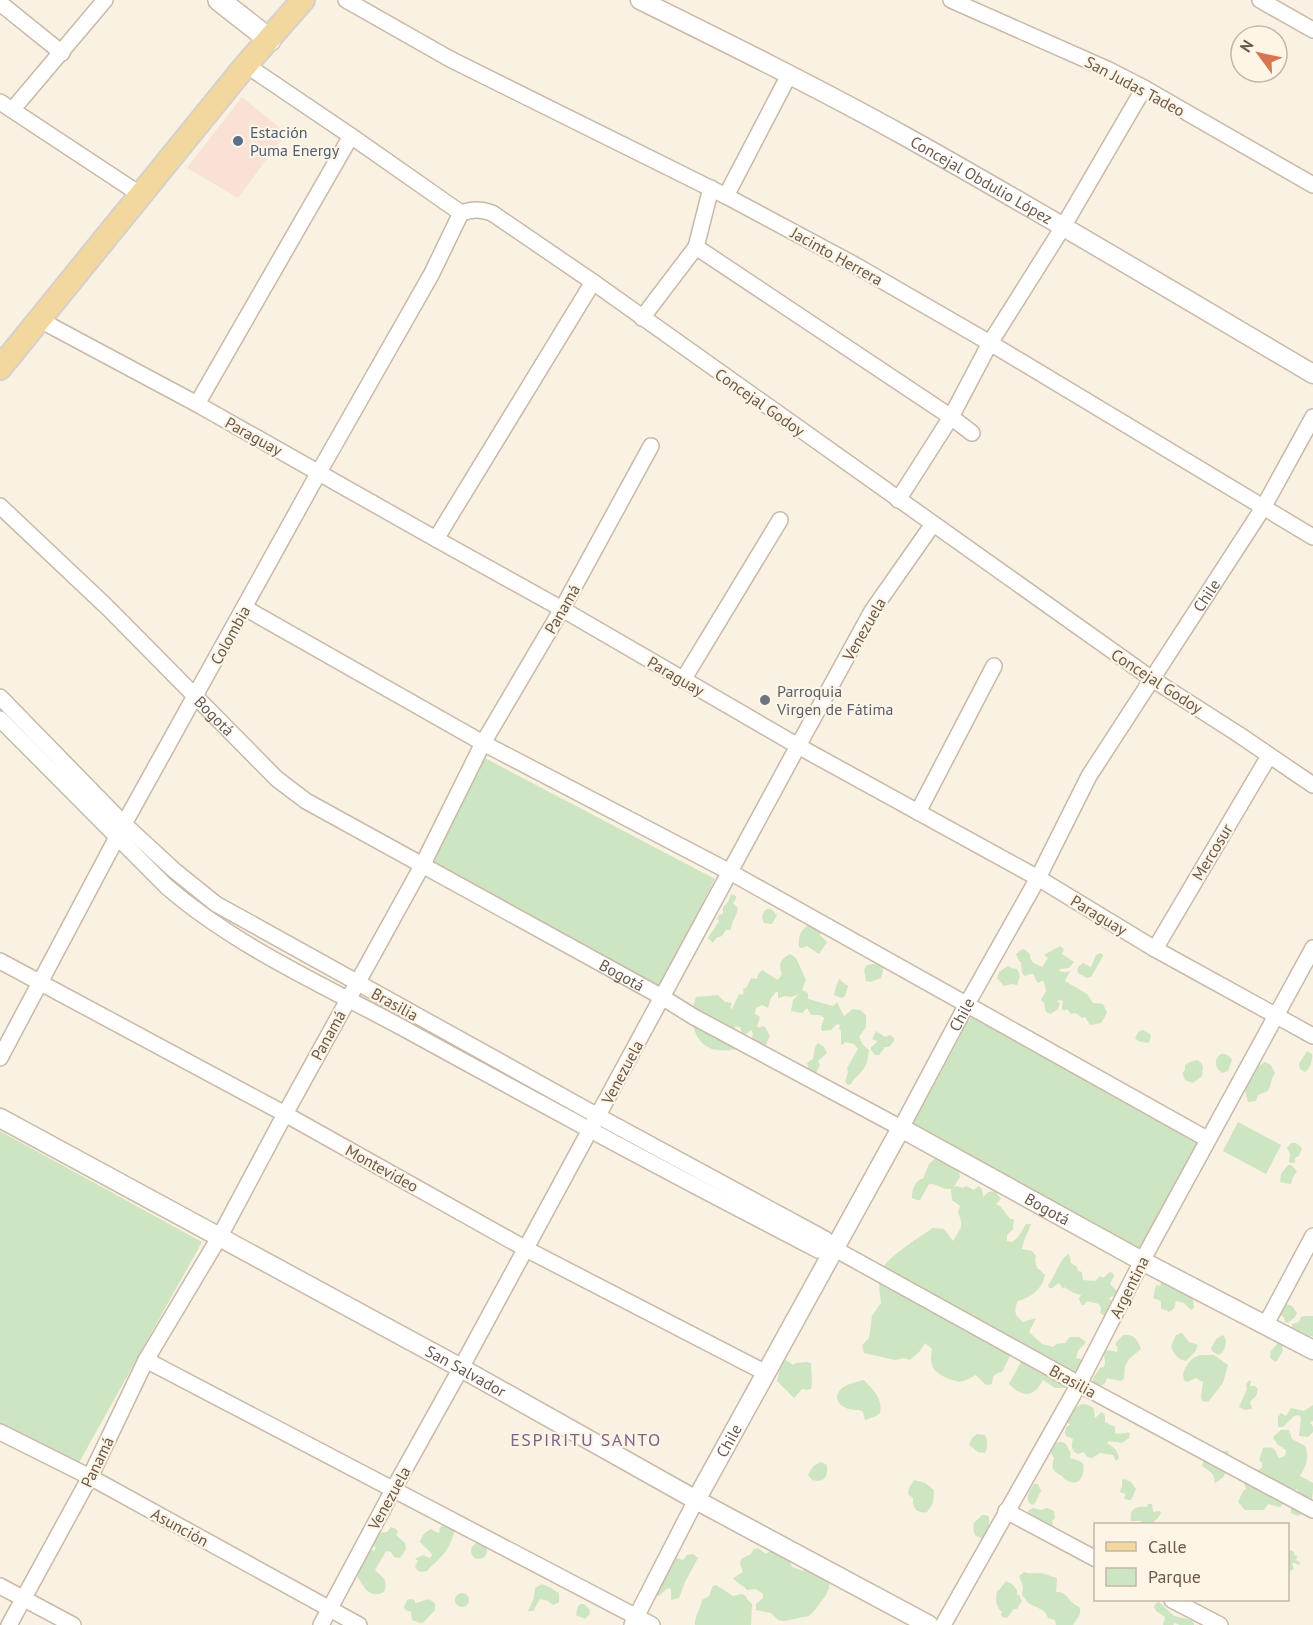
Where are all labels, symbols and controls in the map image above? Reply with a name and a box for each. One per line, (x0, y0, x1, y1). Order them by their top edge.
north arrow (1229, 24, 1289, 84)
text: N (1235, 36, 1258, 56)
street label: San Judas Tadeo (1082, 51, 1188, 121)
place label: Estación Puma Energy (250, 122, 340, 160)
street label: Concejal Obdulio López (907, 131, 1056, 228)
marker: Estación Puma Energy (231, 134, 245, 148)
street label: Jacinto Herrera (787, 222, 887, 290)
street label: Concejal Godoy (711, 364, 809, 441)
street label: Paraguay (222, 412, 287, 460)
street label: Chile (1188, 575, 1224, 615)
street label: Panamá (540, 581, 584, 637)
street label: Venezuela (837, 594, 890, 665)
street label: Colombia (206, 602, 254, 668)
street label: Concejal Godoy (1108, 644, 1207, 718)
street label: Paraguay (644, 652, 708, 701)
place label: Parroquia Virgen de Fátima (776, 681, 893, 719)
street label: Bogotá (190, 691, 239, 740)
marker: Parroquia Virgen de Fátima (758, 693, 772, 707)
street label: Mercosur (1187, 820, 1237, 884)
street label: Paraguay (1067, 890, 1131, 940)
street label: Bogotá (596, 954, 648, 995)
street label: Brasilia (368, 983, 422, 1025)
street label: Chile (944, 994, 978, 1035)
street label: Panamá (306, 1007, 350, 1063)
street label: Venezuela (596, 1037, 647, 1108)
street label: Montevideo (342, 1140, 422, 1196)
street label: Bogotá (1021, 1188, 1073, 1229)
street label: Argentina (1105, 1253, 1153, 1321)
street label: San Salvador (422, 1341, 510, 1401)
street label: Brasilia (1046, 1360, 1100, 1402)
street label: Chile (712, 1420, 746, 1461)
district label: ESPIRITU SANTO (510, 1428, 662, 1451)
street label: Panamá (76, 1433, 118, 1491)
street label: Venezuela (363, 1463, 415, 1534)
street label: Asunción (148, 1503, 212, 1551)
legend (1094, 1523, 1289, 1601)
text: Calle (1148, 1535, 1187, 1558)
text: Parque (1148, 1565, 1201, 1588)

